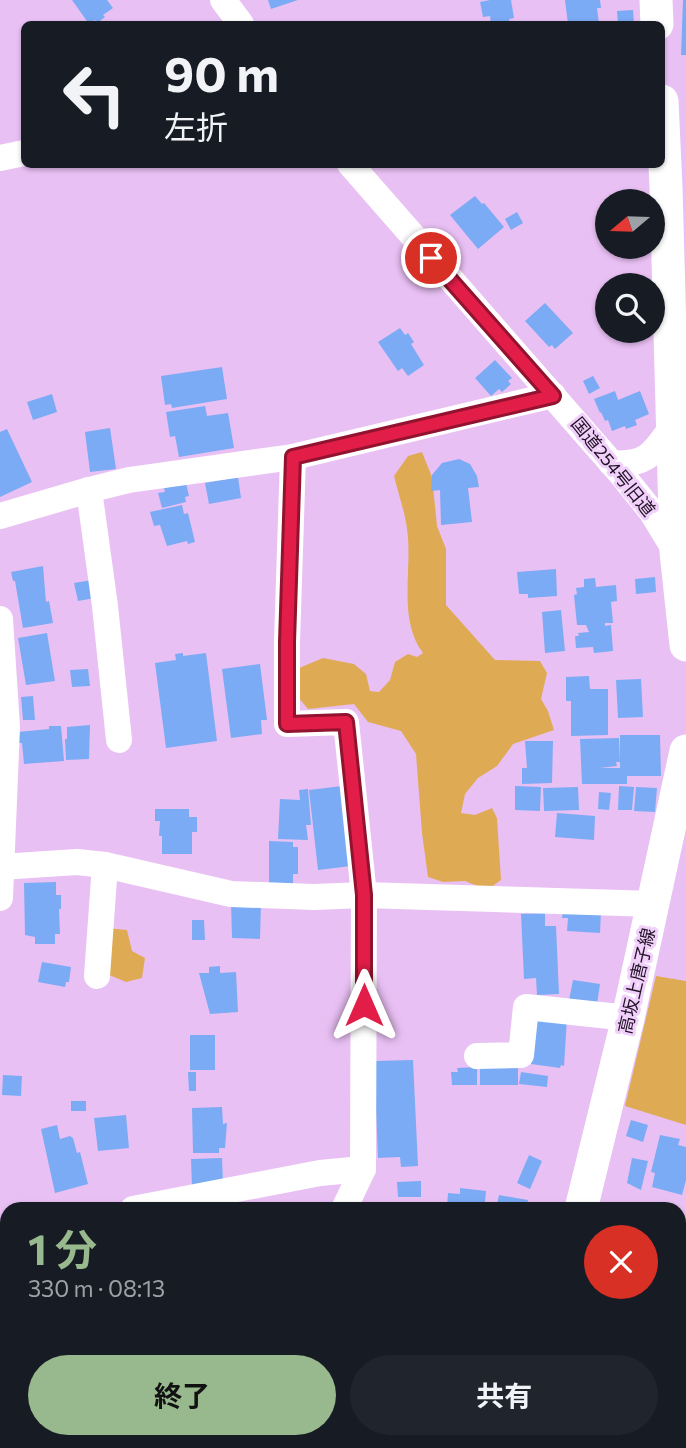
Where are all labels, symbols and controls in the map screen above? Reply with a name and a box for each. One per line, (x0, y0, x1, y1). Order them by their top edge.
text: 90 m (164, 42, 279, 102)
icon: left (49, 49, 140, 140)
text: 左折 (164, 106, 228, 146)
north arrow (595, 189, 665, 259)
map controls (595, 189, 665, 343)
pin (401, 228, 461, 288)
icon: arrive (412, 239, 450, 277)
button: search (595, 273, 665, 343)
street label: 国道254号旧道 (567, 412, 660, 520)
street label: 高坂上唐子線 (613, 926, 659, 1036)
position arrow (327, 968, 401, 1042)
text: 1 分 (28, 1222, 97, 1274)
button: close (584, 1225, 658, 1299)
text: 330 m · 08:13 (28, 1274, 165, 1302)
button: 終了 (28, 1355, 336, 1435)
button: 共有 (350, 1355, 658, 1435)

